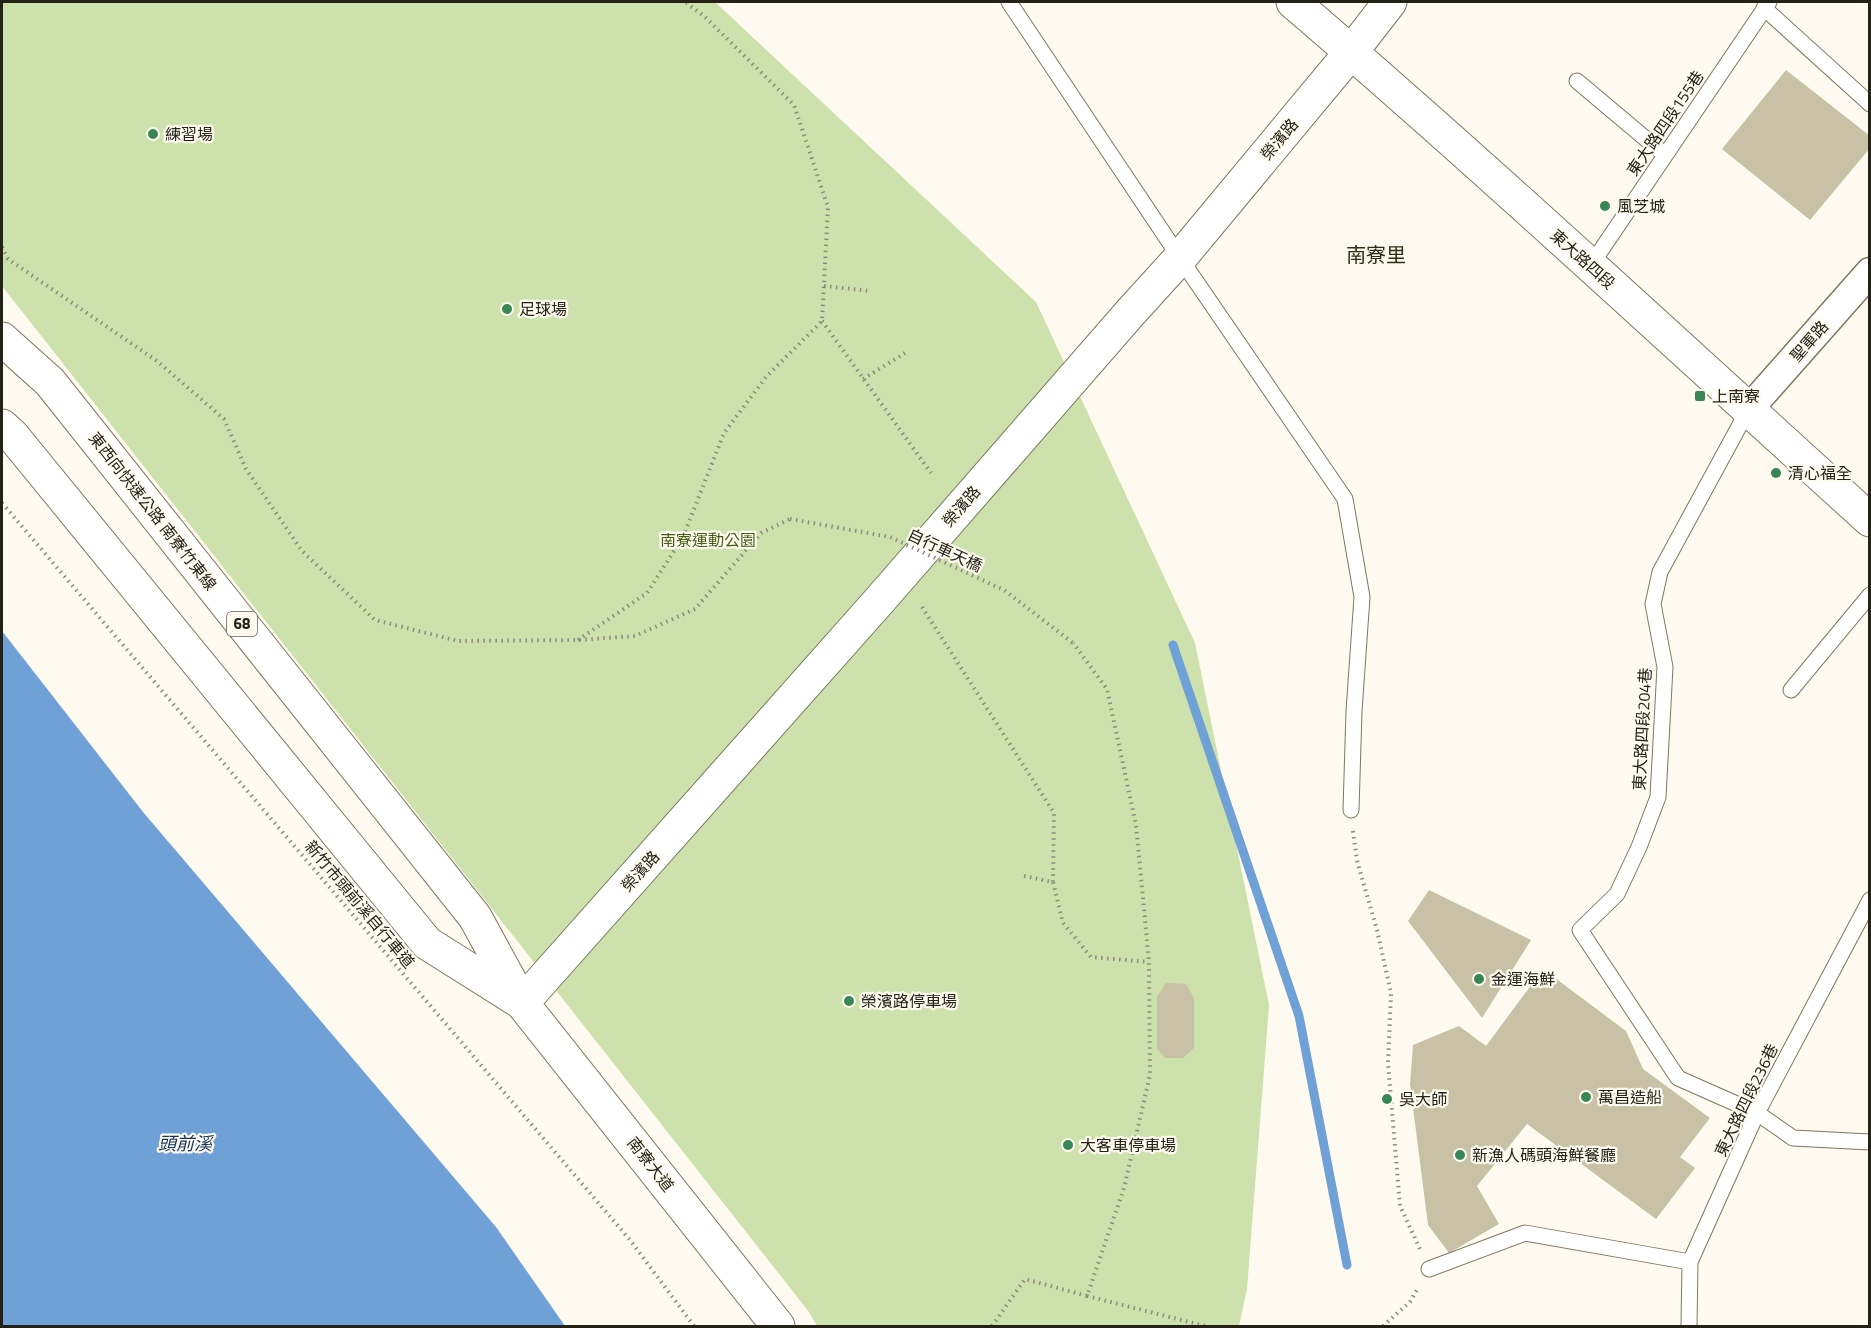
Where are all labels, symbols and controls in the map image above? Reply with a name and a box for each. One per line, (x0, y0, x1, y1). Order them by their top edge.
street label: 東大路四段155巷 (1621, 65, 1709, 181)
street label: 榮濱路 (1254, 113, 1304, 165)
place label: 練習場 (165, 122, 213, 146)
marker: 練習場 (146, 127, 160, 141)
place label: 風芝城 (1617, 194, 1665, 218)
marker: 風芝城 (1598, 199, 1612, 213)
street label: 東大路四段 (1545, 223, 1621, 295)
district label: 南寮里 (1346, 239, 1406, 270)
place label: 足球場 (519, 297, 567, 321)
marker: 足球場 (500, 302, 514, 316)
street label: 聖軍路 (1784, 315, 1834, 367)
place label: 上南寮 (1712, 384, 1760, 408)
marker: 上南寮 (1693, 389, 1707, 403)
street label: 東西向快速公路 南寮竹東線 (83, 427, 223, 595)
place label: 清心福全 (1788, 461, 1852, 485)
marker: 清心福全 (1769, 466, 1783, 480)
street label: 榮濱路 (936, 480, 986, 532)
street label: 自行車天橋 (904, 522, 986, 578)
park label: 南寮運動公園 (660, 528, 756, 552)
road number: 68 (227, 612, 257, 636)
street label: 東大路四段204巷 (1627, 667, 1657, 791)
street label: 新竹市頭前溪自行車道 (299, 835, 421, 973)
street label: 榮濱路 (615, 845, 665, 897)
place label: 金運海鮮 (1491, 967, 1555, 991)
marker: 金運海鮮 (1472, 972, 1486, 986)
place label: 榮濱路停車場 (861, 989, 957, 1013)
marker: 榮濱路停車場 (842, 994, 856, 1008)
street label: 東大路四段236巷 (1708, 1040, 1784, 1160)
place label: 萬昌造船 (1598, 1085, 1662, 1109)
place label: 吳大師 (1399, 1087, 1447, 1111)
marker: 萬昌造船 (1579, 1090, 1593, 1104)
marker: 吳大師 (1380, 1092, 1394, 1106)
water label: 頭前溪 (158, 1130, 215, 1157)
street label: 南寮大道 (622, 1131, 680, 1197)
place label: 大客車停車場 (1080, 1133, 1176, 1157)
marker: 大客車停車場 (1061, 1138, 1075, 1152)
place label: 新漁人碼頭海鮮餐廳 (1472, 1143, 1616, 1167)
marker: 新漁人碼頭海鮮餐廳 (1453, 1148, 1467, 1162)

